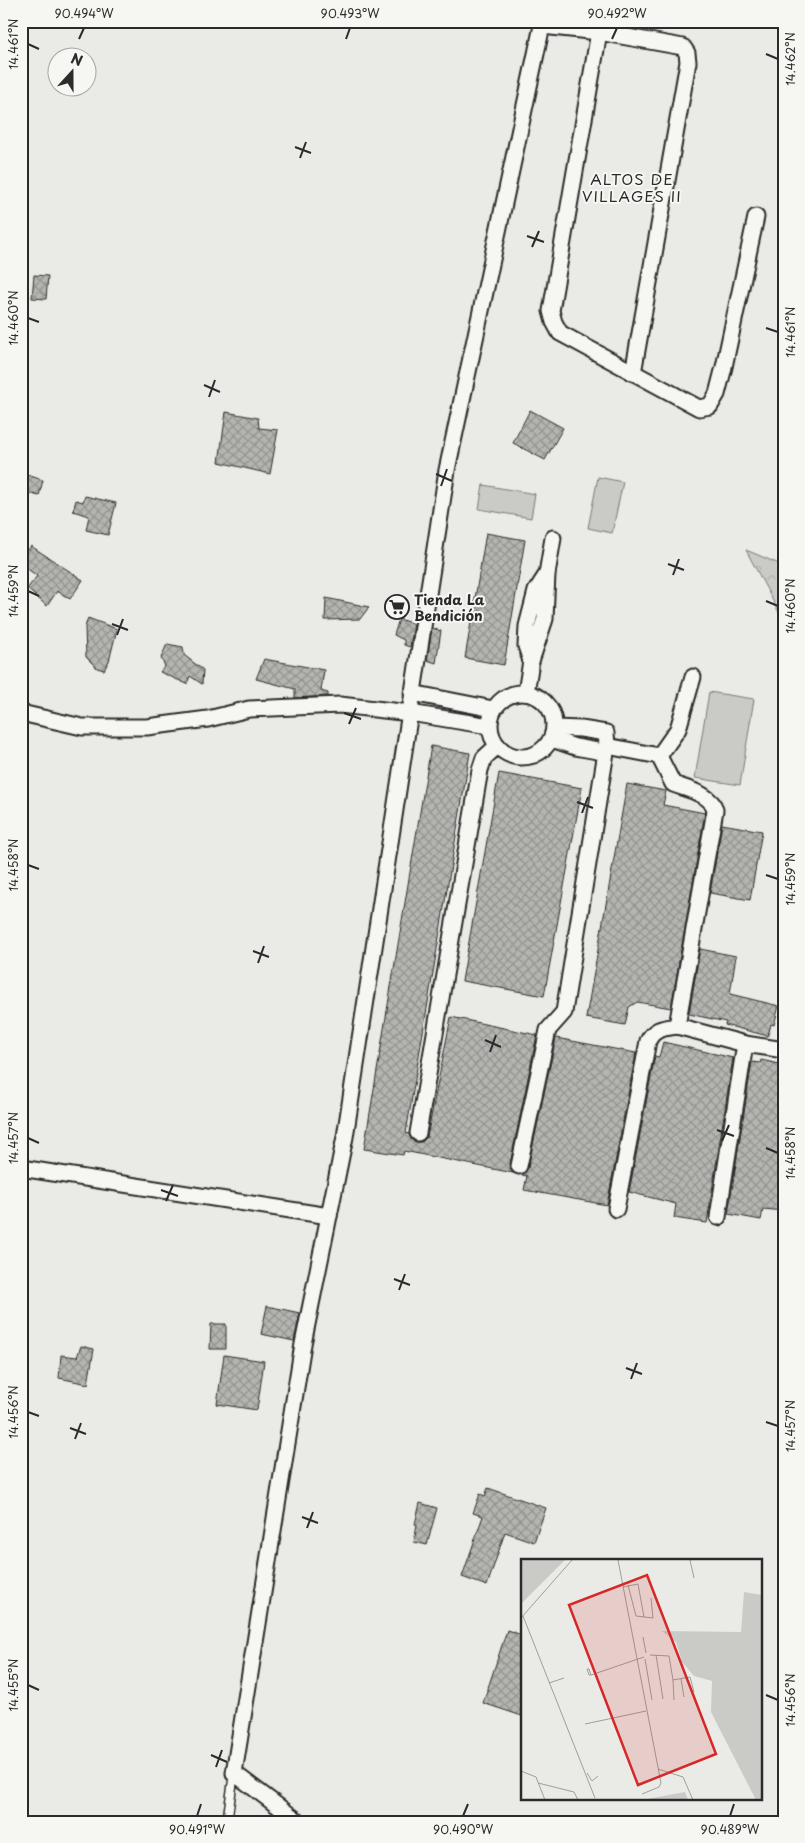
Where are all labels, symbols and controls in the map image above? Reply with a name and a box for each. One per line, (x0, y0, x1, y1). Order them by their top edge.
text: 90.494°W (55, 4, 114, 22)
text: 90.493°W (321, 4, 380, 22)
text: 90.492°W (587, 4, 647, 22)
text: 14.461°N (4, 19, 22, 69)
text: 14.462°N (781, 32, 799, 86)
north arrow (48, 48, 98, 98)
text: N (68, 48, 86, 71)
district label: ALTOS DE VILLAGES II (582, 167, 682, 207)
text: 14.460°N (4, 290, 22, 346)
text: 14.461°N (781, 307, 799, 357)
text: 14.459°N (4, 565, 22, 617)
text: 14.460°N (781, 578, 799, 634)
place label: Tienda La Bendición (414, 589, 485, 626)
supermarket icon: Tienda La Bendición (384, 594, 410, 620)
text: 14.458°N (4, 839, 22, 891)
text: 14.459°N (781, 853, 799, 905)
text: 14.457°N (4, 1112, 22, 1164)
text: 14.458°N (781, 1127, 799, 1179)
text: 14.456°N (4, 1385, 22, 1439)
text: 14.457°N (781, 1400, 799, 1452)
inset map (521, 1559, 762, 1800)
text: 14.455°N (4, 1659, 22, 1712)
text: 14.456°N (781, 1673, 799, 1727)
text: 90.491°W (169, 1820, 226, 1838)
text: 90.490°W (433, 1820, 494, 1838)
text: 90.489°W (701, 1820, 760, 1838)

